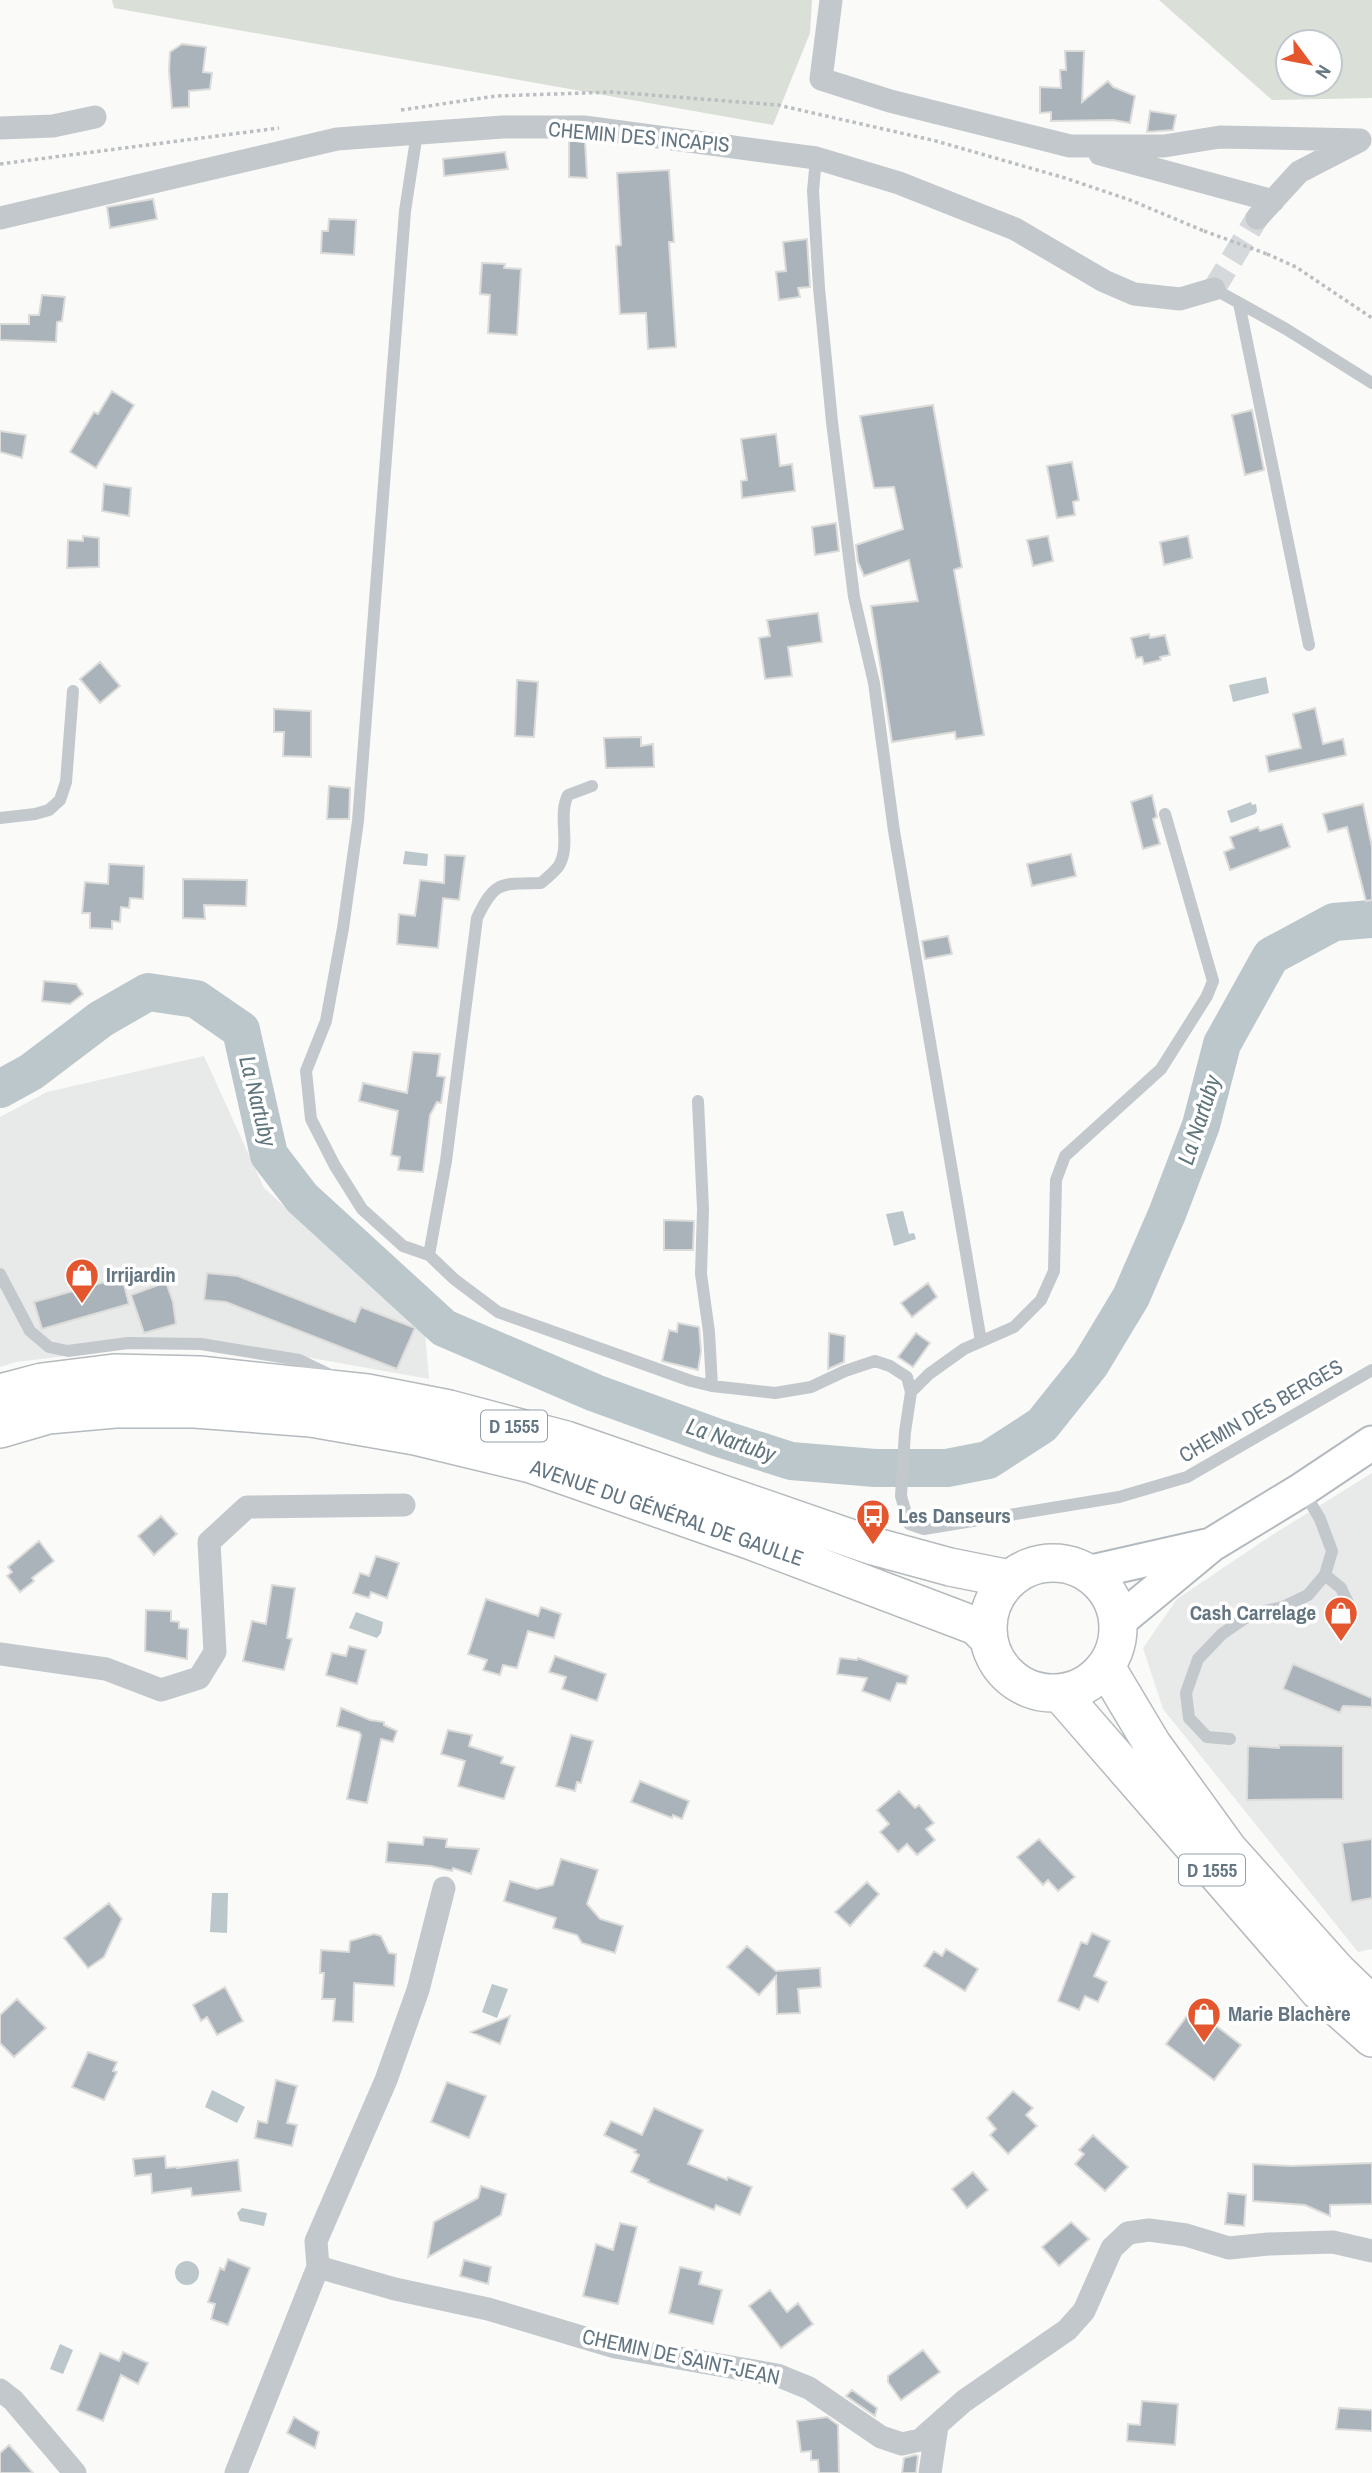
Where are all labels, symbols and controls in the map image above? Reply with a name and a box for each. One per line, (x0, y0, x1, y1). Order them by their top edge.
north arrow (1274, 28, 1344, 98)
text: N (1309, 60, 1337, 84)
street label: CHEMIN DES INCAPIS (547, 114, 731, 159)
water label: La Nartuby (232, 1052, 285, 1151)
water label: La Nartuby (1170, 1070, 1228, 1169)
shop icon: Irrijardin (63, 1256, 101, 1305)
place label: Irrijardin (106, 1260, 176, 1289)
street label: CHEMIN DES BERGES (1174, 1352, 1348, 1469)
road number: D 1555 (481, 1410, 547, 1442)
water label: La Nartuby (682, 1410, 781, 1470)
street label: AVENUE DU GÉNÉRAL DE GAULLE (526, 1452, 808, 1573)
bus stop icon: Les Danseurs (854, 1497, 892, 1546)
place label: Les Danseurs (898, 1501, 1011, 1530)
shop icon: Cash Carrelage (1322, 1594, 1360, 1643)
place label: Cash Carrelage (1190, 1598, 1316, 1627)
road number: D 1555 (1179, 1854, 1245, 1886)
shop icon: Marie Blachère (1185, 1995, 1223, 2044)
place label: Marie Blachère (1228, 1999, 1351, 2028)
street label: CHEMIN DE SAINT-JEAN (580, 2321, 782, 2392)

